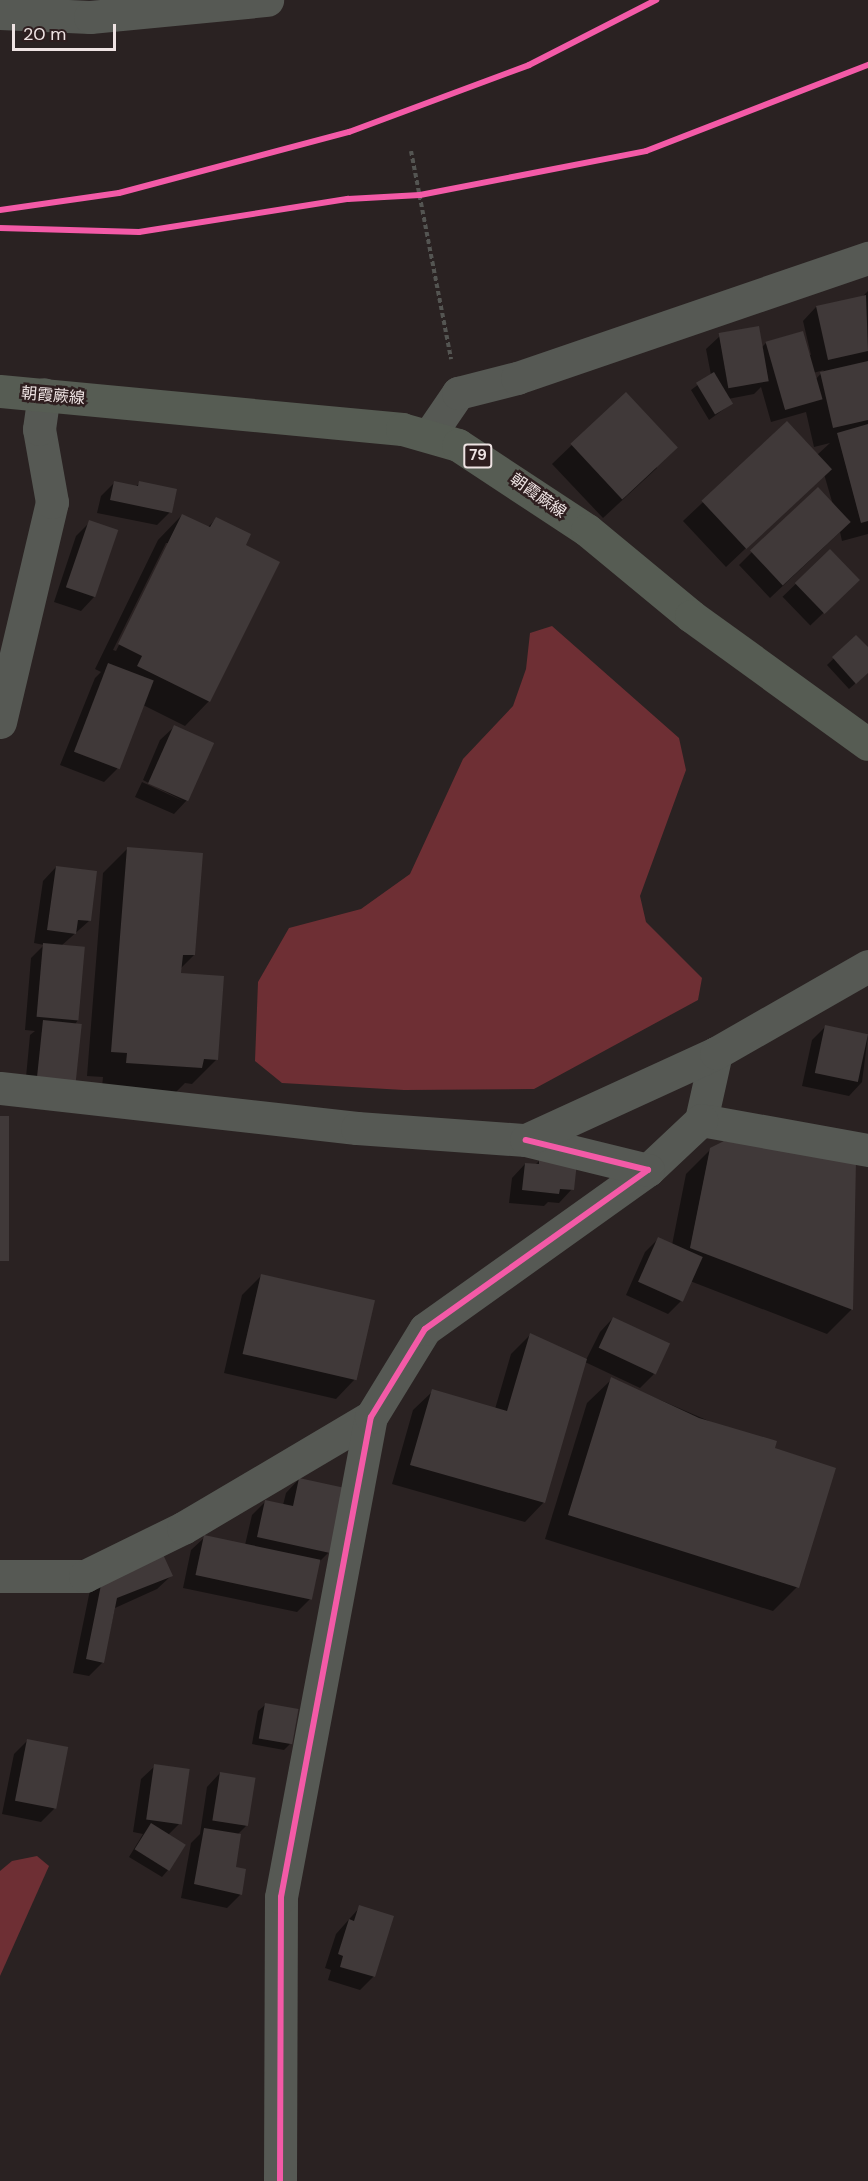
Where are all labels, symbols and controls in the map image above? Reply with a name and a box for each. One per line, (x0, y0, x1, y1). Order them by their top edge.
scale bar (15, 12, 118, 50)
text: 20 m (23, 22, 66, 46)
street label: 朝霞蕨線 (20, 384, 86, 408)
road number: 79 (463, 444, 493, 468)
street label: 朝霞蕨線 (506, 470, 570, 522)

